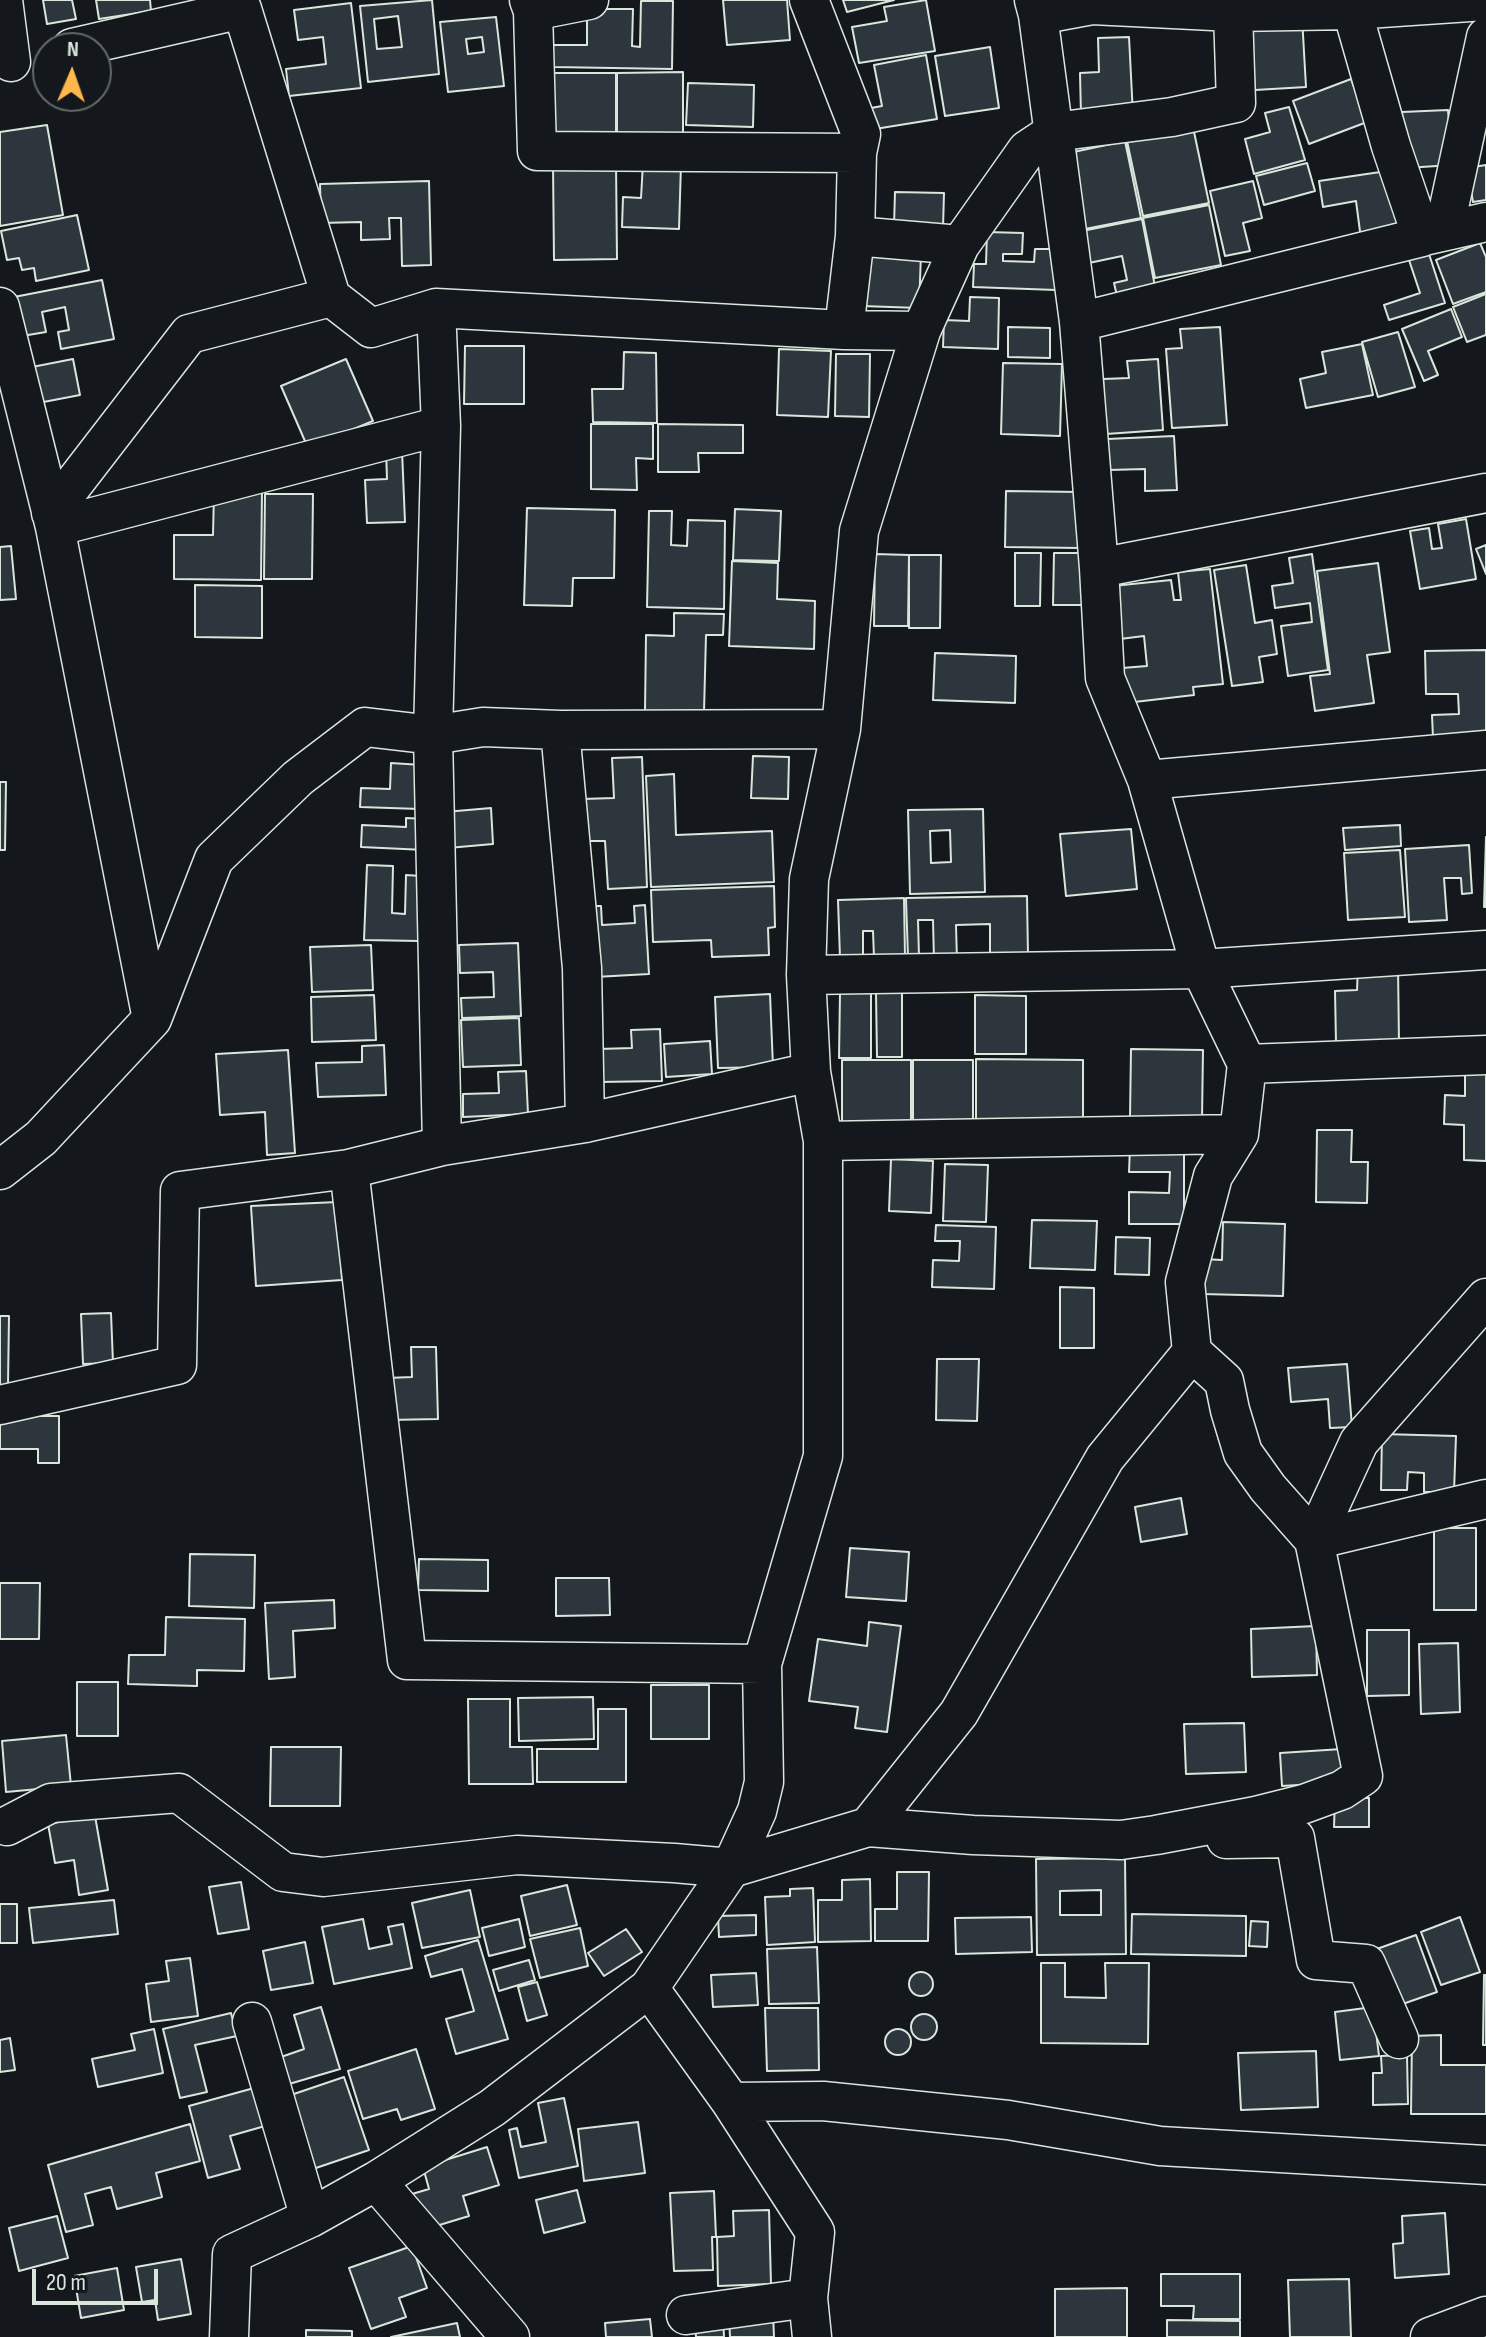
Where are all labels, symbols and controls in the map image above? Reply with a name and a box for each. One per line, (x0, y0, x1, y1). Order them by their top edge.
north arrow (32, 32, 112, 112)
text: N (66, 36, 79, 63)
scale bar (36, 2253, 162, 2303)
text: 20 m (46, 2268, 86, 2297)

